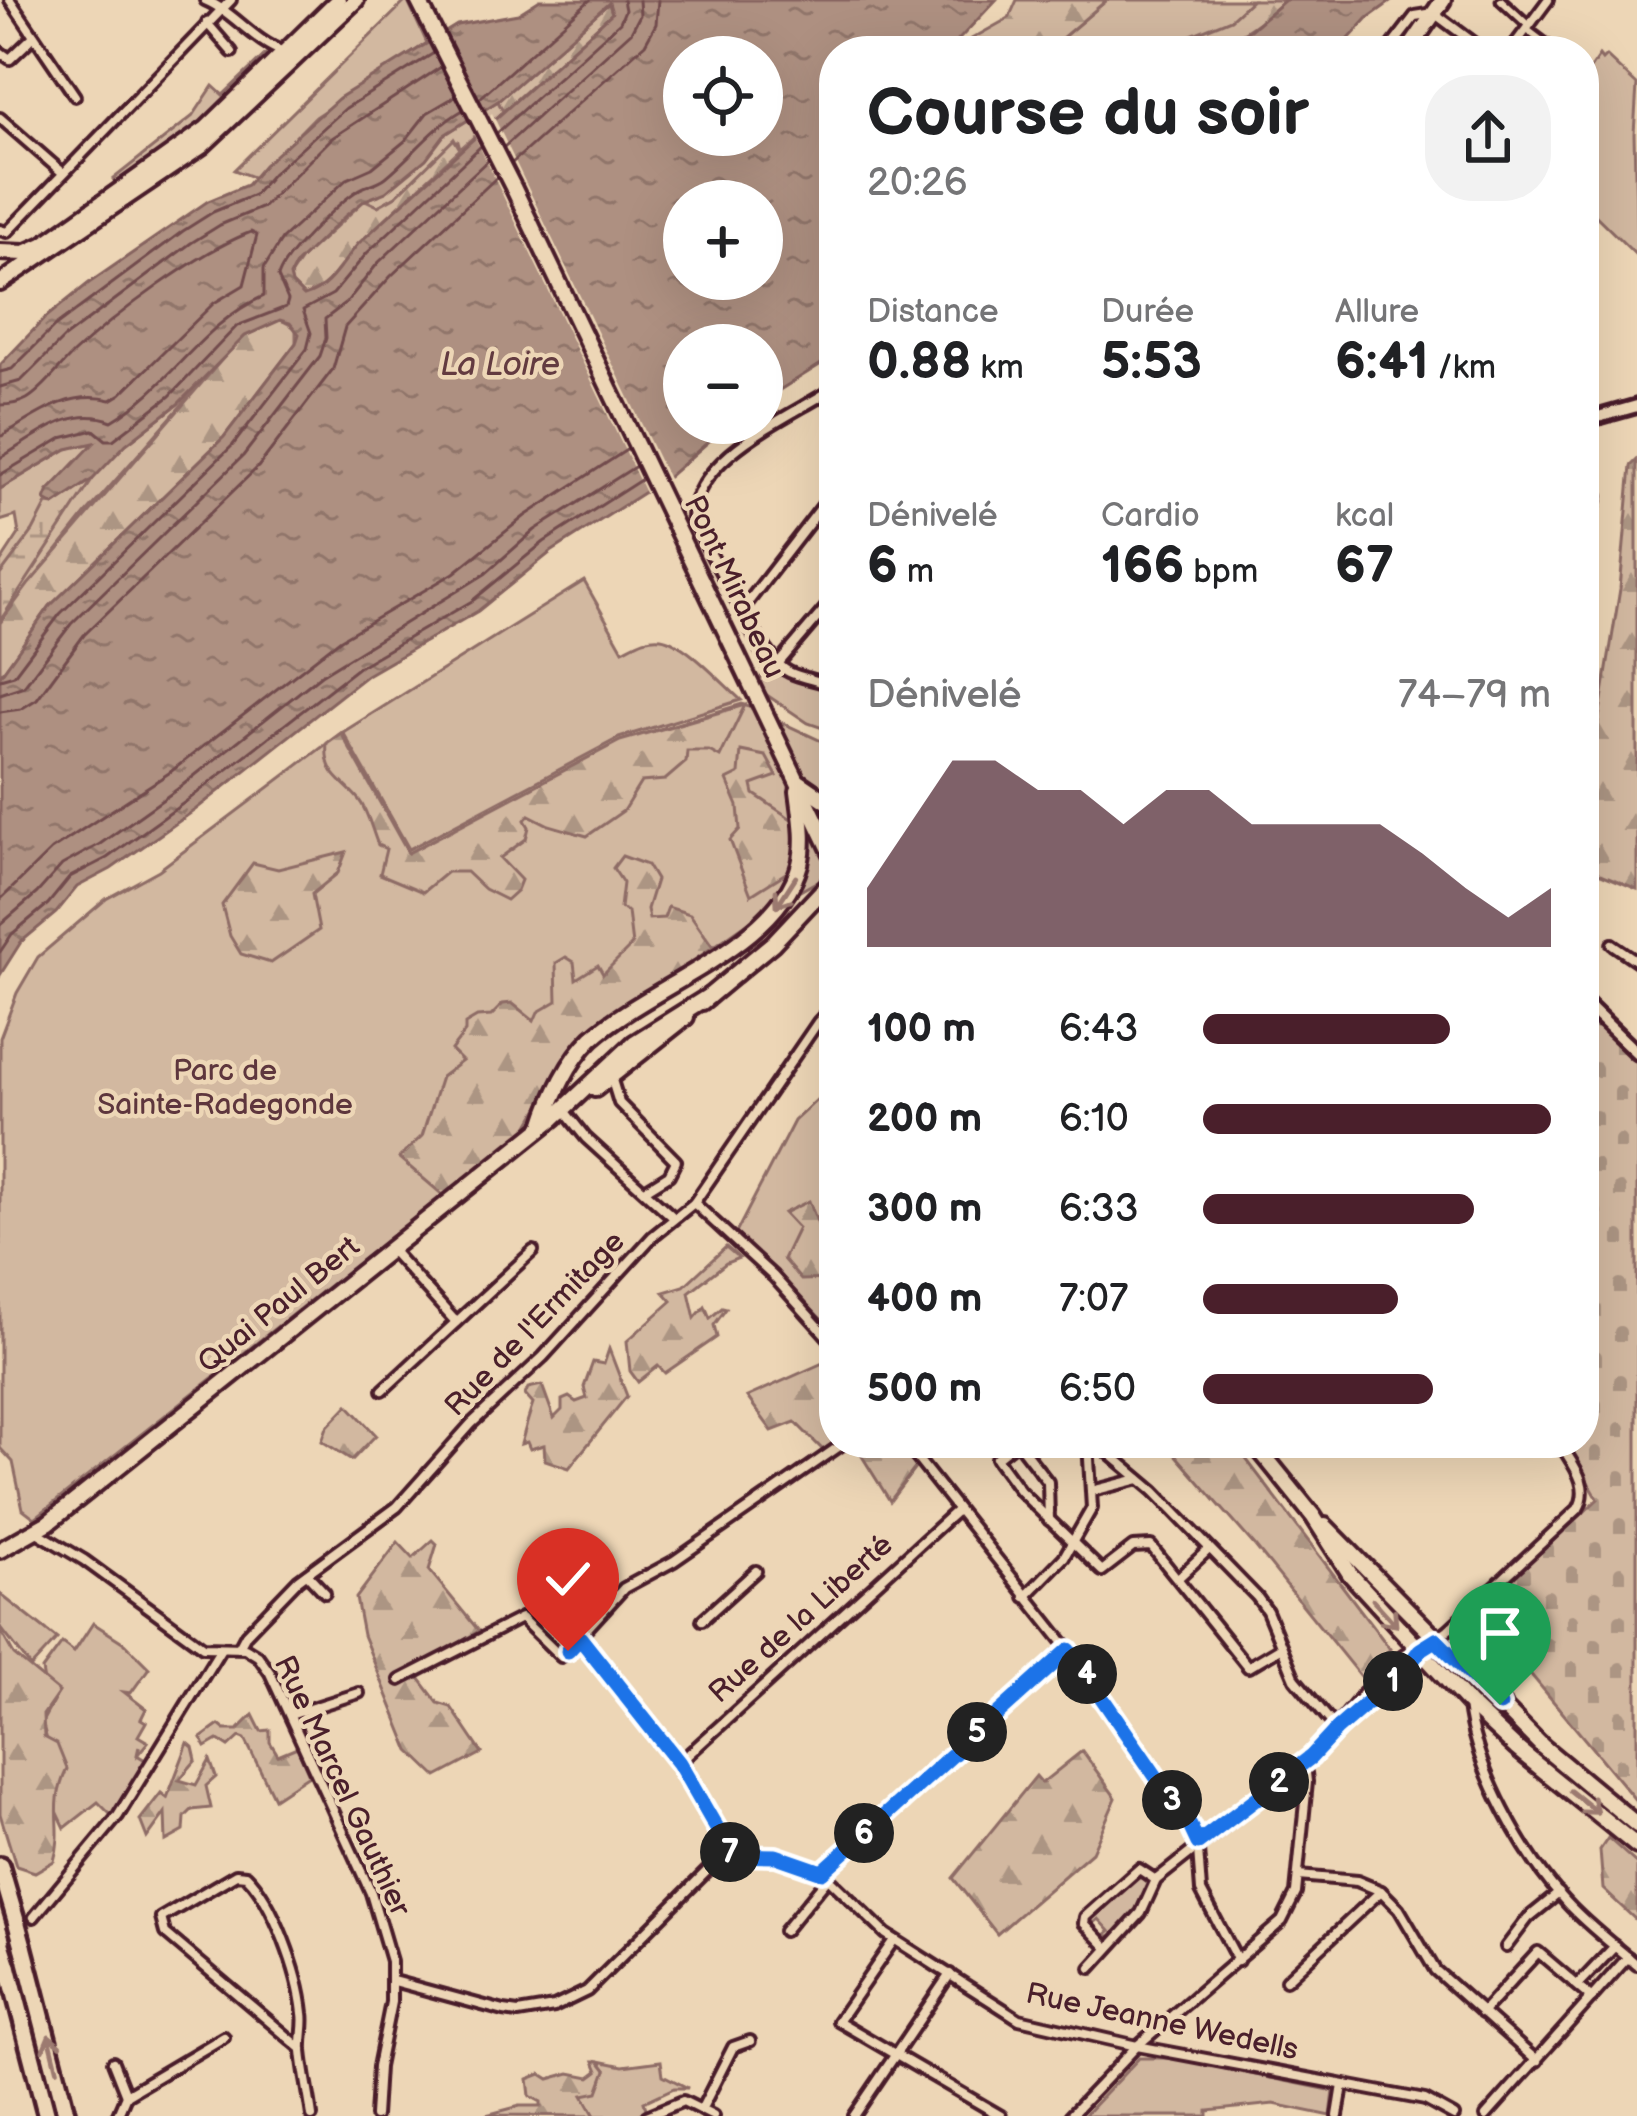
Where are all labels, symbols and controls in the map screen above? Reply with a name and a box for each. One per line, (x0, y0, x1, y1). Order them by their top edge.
map controls (663, 36, 783, 444)
button: locate (663, 36, 783, 156)
text: Course du soir (867, 75, 1309, 154)
button: share (1425, 75, 1551, 201)
text: 20:26 (867, 160, 968, 207)
button: + (663, 180, 783, 300)
text: Distance (867, 292, 999, 332)
text: Durée (1101, 292, 1194, 332)
text: Allure (1335, 292, 1419, 332)
button: − (663, 324, 783, 444)
text: 0.88 (867, 332, 971, 393)
text: 5:53 (1101, 332, 1202, 393)
text: 6:41 (1335, 332, 1429, 393)
water label: La Loire (440, 345, 560, 385)
text: km (971, 348, 1024, 388)
text: /km (1429, 348, 1496, 388)
street label: Pont Mirabeau (676, 490, 792, 684)
text: Dénivelé (867, 496, 998, 536)
text: Cardio (1101, 496, 1200, 536)
text: kcal (1335, 496, 1394, 536)
text: 6 (867, 536, 898, 597)
text: 166 (1101, 536, 1184, 597)
text: 67 (1335, 536, 1394, 597)
text: m (898, 552, 934, 592)
text: bpm (1184, 552, 1258, 592)
text: Dénivelé (867, 672, 1021, 719)
text: 74–79 m (1398, 672, 1551, 719)
one-way arrow (773, 875, 798, 909)
text: 100 m (867, 1006, 976, 1053)
text: 6:43 (1059, 1006, 1138, 1053)
park label: Parc de Sainte-Radegonde (97, 1053, 353, 1123)
text: 200 m (867, 1096, 982, 1143)
text: 6:10 (1059, 1096, 1129, 1143)
text: 300 m (867, 1186, 982, 1233)
text: 6:33 (1059, 1186, 1139, 1233)
street label: Rue de l'Ermitage (438, 1224, 632, 1424)
street label: Quai Paul Bert (191, 1229, 367, 1381)
text: 400 m (867, 1276, 982, 1323)
text: 7:07 (1059, 1276, 1128, 1323)
text: 500 m (867, 1366, 982, 1413)
text: 6:50 (1059, 1366, 1136, 1413)
street label: Rue de la Liberté (702, 1527, 900, 1711)
pin (517, 1528, 619, 1651)
icon: check (535, 1546, 601, 1612)
pin (1449, 1582, 1551, 1705)
one-way arrow (1370, 1597, 1398, 1627)
icon: arrive (1467, 1600, 1533, 1666)
pin: 4 (1057, 1644, 1117, 1704)
street label: Rue Marcel Gauthier (266, 1650, 419, 1923)
pin: 1 (1363, 1651, 1423, 1711)
text: 4 (1077, 1654, 1097, 1694)
text: 1 (1386, 1661, 1400, 1701)
pin: 5 (947, 1702, 1007, 1762)
text: 5 (967, 1712, 987, 1752)
pin: 2 (1249, 1752, 1309, 1812)
text: 2 (1269, 1762, 1289, 1802)
pin: 3 (1142, 1770, 1202, 1830)
text: 3 (1162, 1780, 1182, 1820)
one-way arrow (1567, 1789, 1599, 1815)
pin: 6 (834, 1803, 894, 1863)
text: 6 (854, 1813, 874, 1853)
pin: 7 (700, 1822, 760, 1882)
text: 7 (721, 1832, 739, 1872)
street label: Rue Jeanne Wedells (1023, 1976, 1302, 2068)
one-way arrow (41, 2034, 63, 2072)

